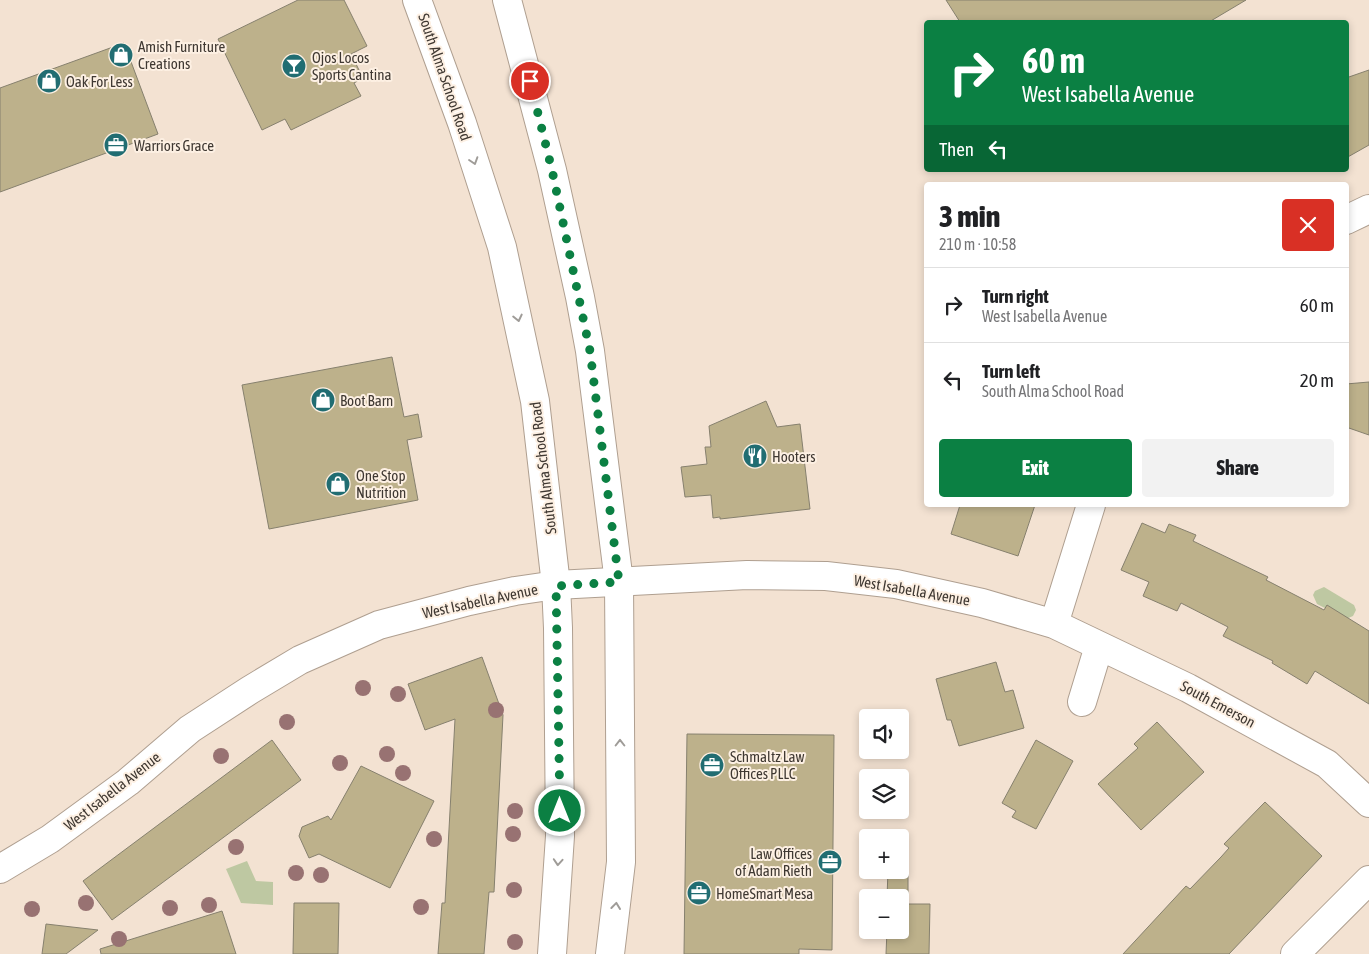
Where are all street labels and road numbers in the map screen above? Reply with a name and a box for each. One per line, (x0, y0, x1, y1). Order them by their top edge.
street label: South Alma School Road (415, 11, 475, 143)
street label: South Alma School Road (526, 401, 560, 535)
street label: West Isabella Avenue (853, 571, 971, 609)
street label: West Isabella Avenue (421, 580, 539, 622)
street label: South Emerson (1178, 677, 1258, 731)
street label: West Isabella Avenue (61, 748, 164, 834)

